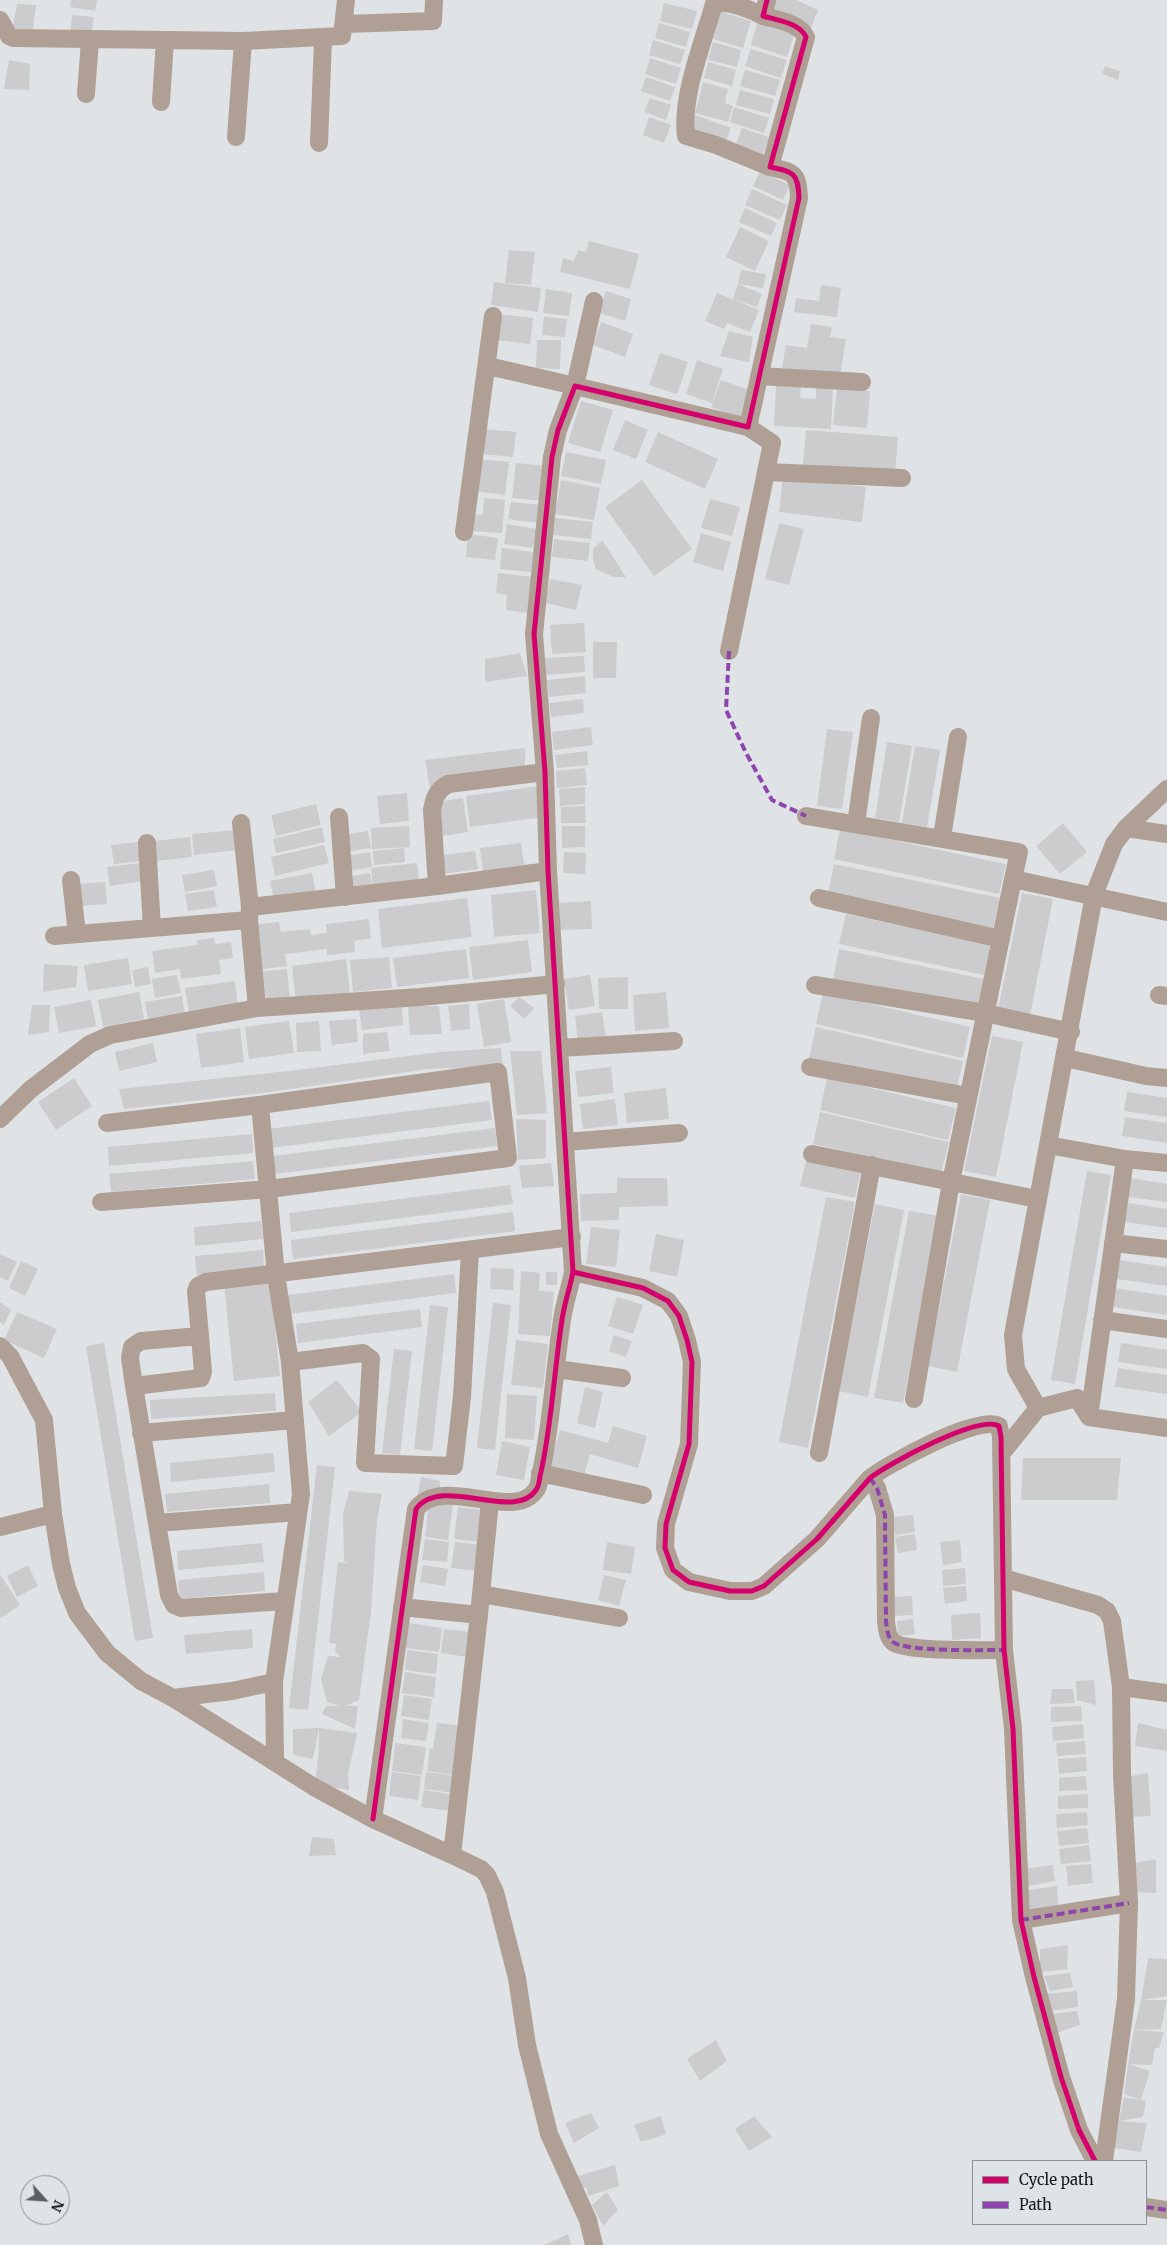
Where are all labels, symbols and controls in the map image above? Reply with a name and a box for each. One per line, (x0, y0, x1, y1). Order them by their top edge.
legend (972, 2160, 1147, 2225)
text: Cycle path (1019, 2170, 1094, 2189)
north arrow (20, 2175, 70, 2225)
text: Path (1019, 2195, 1052, 2214)
text: N (47, 2197, 68, 2215)

